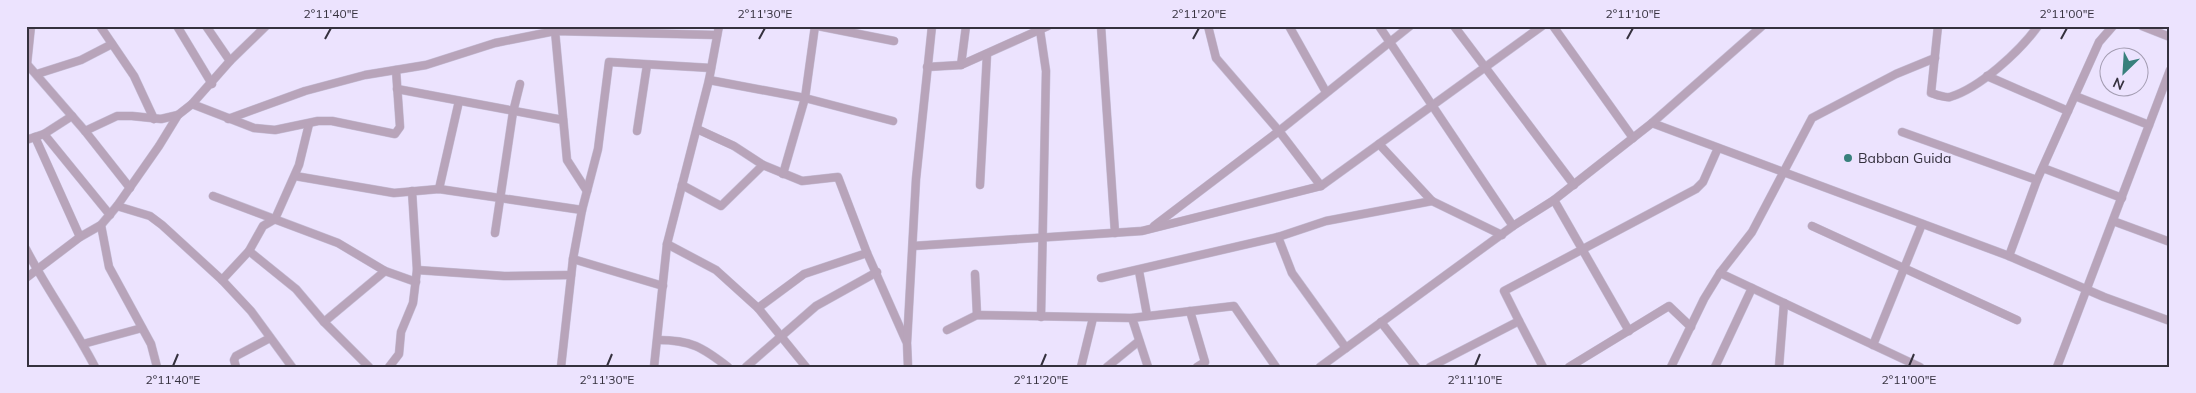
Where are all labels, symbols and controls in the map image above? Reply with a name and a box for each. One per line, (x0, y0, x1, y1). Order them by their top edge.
text: 2°11'40"E (304, 6, 358, 21)
text: 2°11'30"E (738, 6, 792, 21)
text: 2°11'20"E (1172, 6, 1226, 21)
text: 2°11'10"E (1606, 6, 1660, 21)
text: 2°11'00"E (2040, 6, 2094, 21)
north arrow (2098, 48, 2148, 98)
text: N (2110, 73, 2127, 94)
place label: Babban Guida (1858, 149, 1951, 167)
marker: Babban Guida (1842, 152, 1854, 164)
text: 2°11'40"E (146, 372, 200, 387)
text: 2°11'30"E (580, 372, 634, 387)
text: 2°11'20"E (1014, 372, 1068, 387)
text: 2°11'10"E (1448, 372, 1502, 387)
text: 2°11'00"E (1882, 372, 1936, 387)

